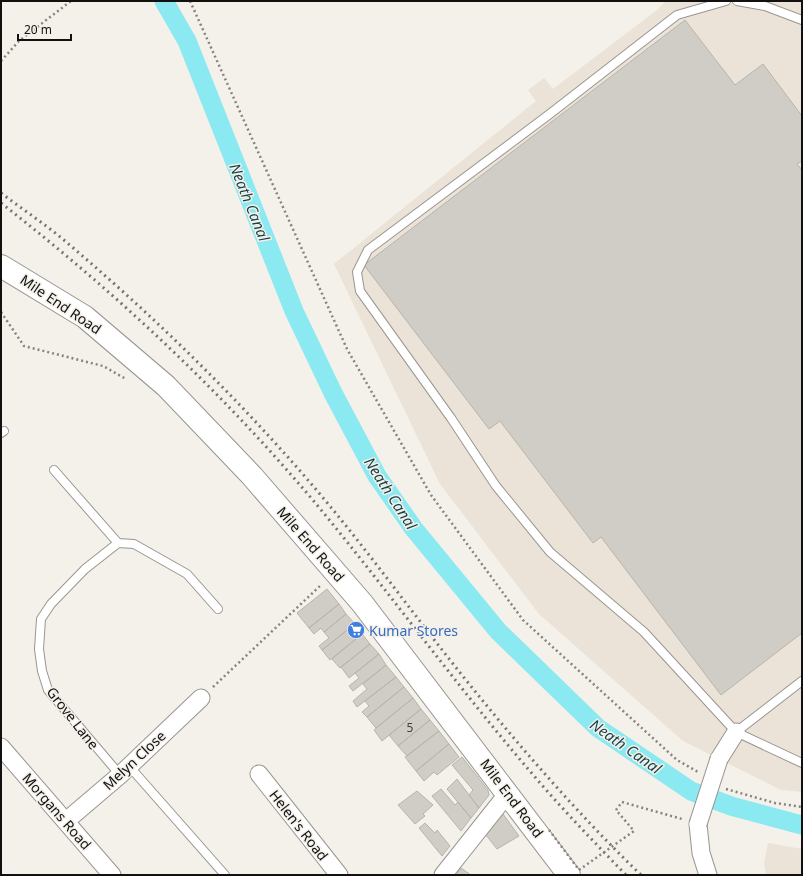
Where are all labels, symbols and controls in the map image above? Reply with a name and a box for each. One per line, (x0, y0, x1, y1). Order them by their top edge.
scale bar (18, 16, 71, 42)
text: 20 m (24, 21, 52, 38)
water label: Neath Canal (225, 160, 275, 245)
street label: Mile End Road (17, 270, 105, 338)
water label: Neath Canal (360, 453, 422, 534)
street label: Mile End Road (273, 502, 349, 586)
supermarket icon: Kumar Stores (346, 620, 366, 640)
place label: Kumar Stores (369, 621, 458, 640)
street label: Grove Lane (43, 683, 103, 753)
water label: Neath Canal (586, 714, 666, 779)
house number: 5 (407, 719, 414, 736)
street label: Melyn Close (99, 726, 170, 794)
street label: Mile End Road (476, 755, 548, 841)
street label: Morgans Road (18, 769, 96, 853)
street label: Helen's Road (265, 786, 333, 864)

